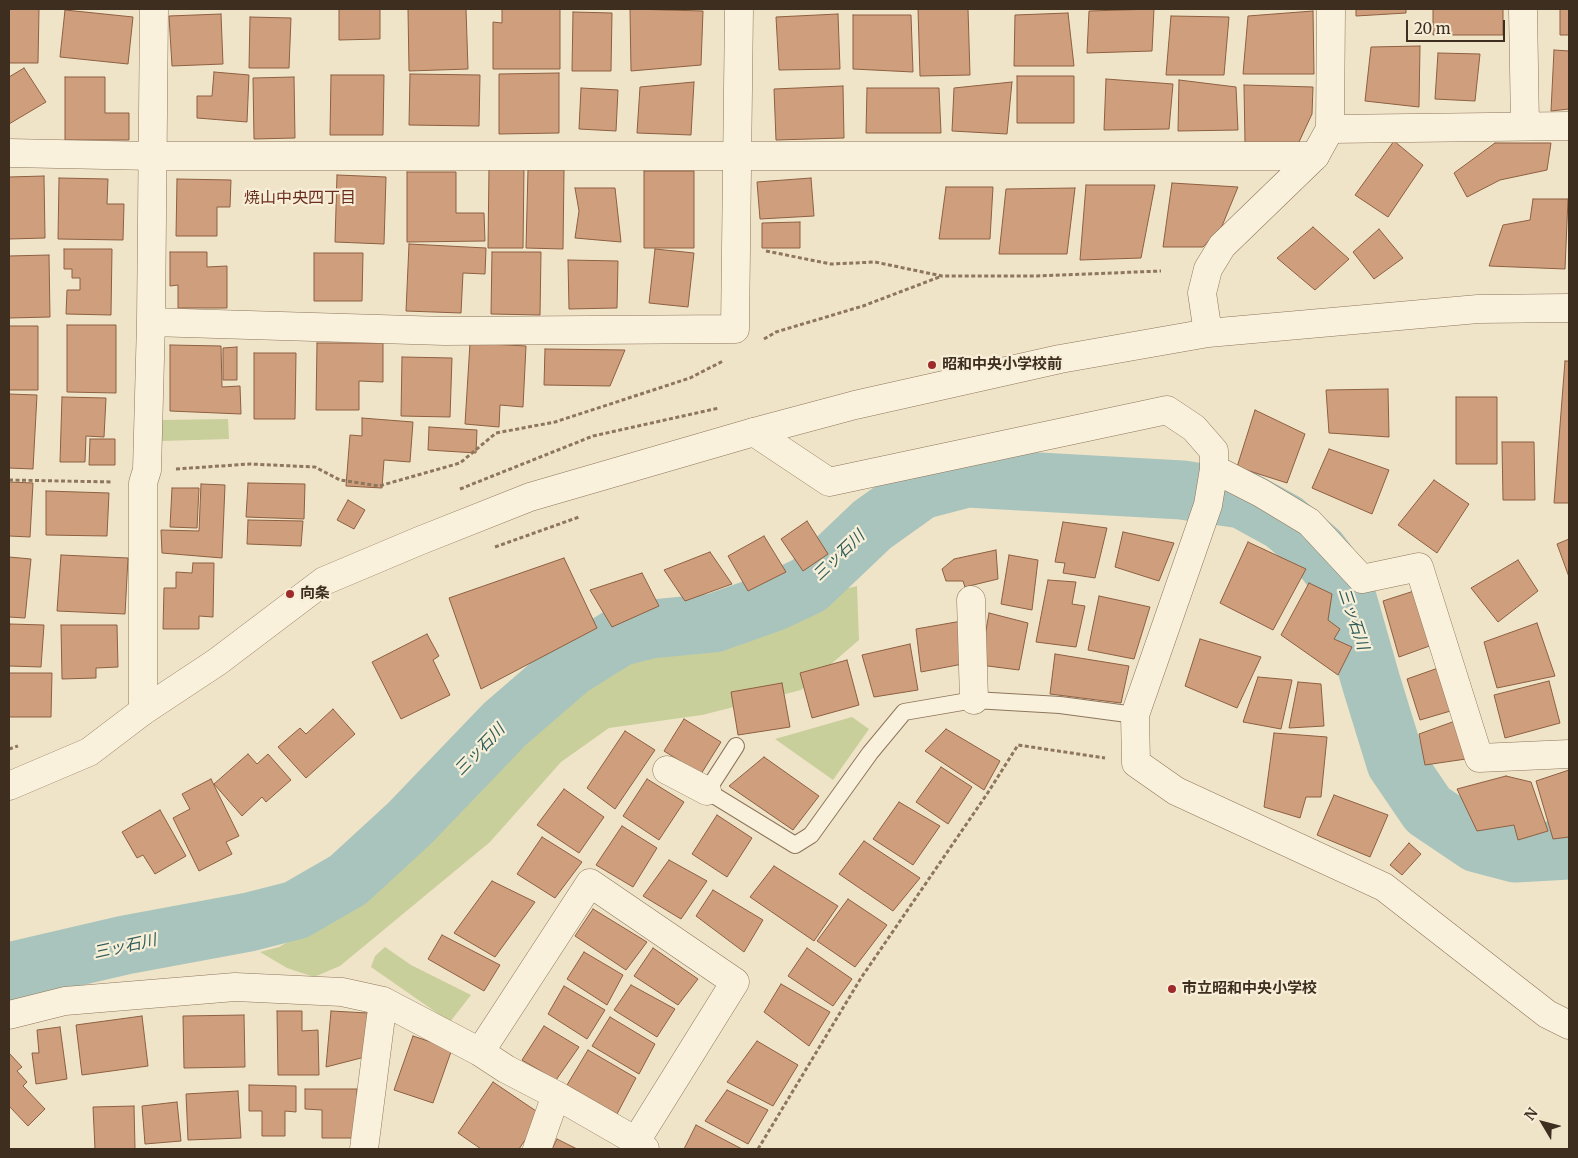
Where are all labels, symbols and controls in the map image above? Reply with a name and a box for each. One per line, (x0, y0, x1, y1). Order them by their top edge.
scale bar (1408, 10, 1507, 42)
text: 20 m (1414, 19, 1451, 38)
district label: 焼山中央四丁目 (244, 188, 356, 208)
place label: 昭和中央小学校前 (942, 356, 1062, 374)
marker: 昭和中央小学校前 (926, 359, 938, 371)
water label: 三ッ石川 (809, 527, 869, 585)
place label: 向条 (300, 585, 330, 603)
water label: 三ッ石川 (1334, 586, 1372, 652)
marker: 向条 (284, 588, 296, 600)
water label: 三ッ石川 (451, 720, 509, 780)
water label: 三ッ石川 (92, 931, 158, 963)
place label: 市立昭和中央小学校 (1182, 980, 1317, 998)
marker: 市立昭和中央小学校 (1166, 983, 1178, 995)
north arrow (1518, 1098, 1568, 1148)
text: N (1521, 1104, 1542, 1124)

